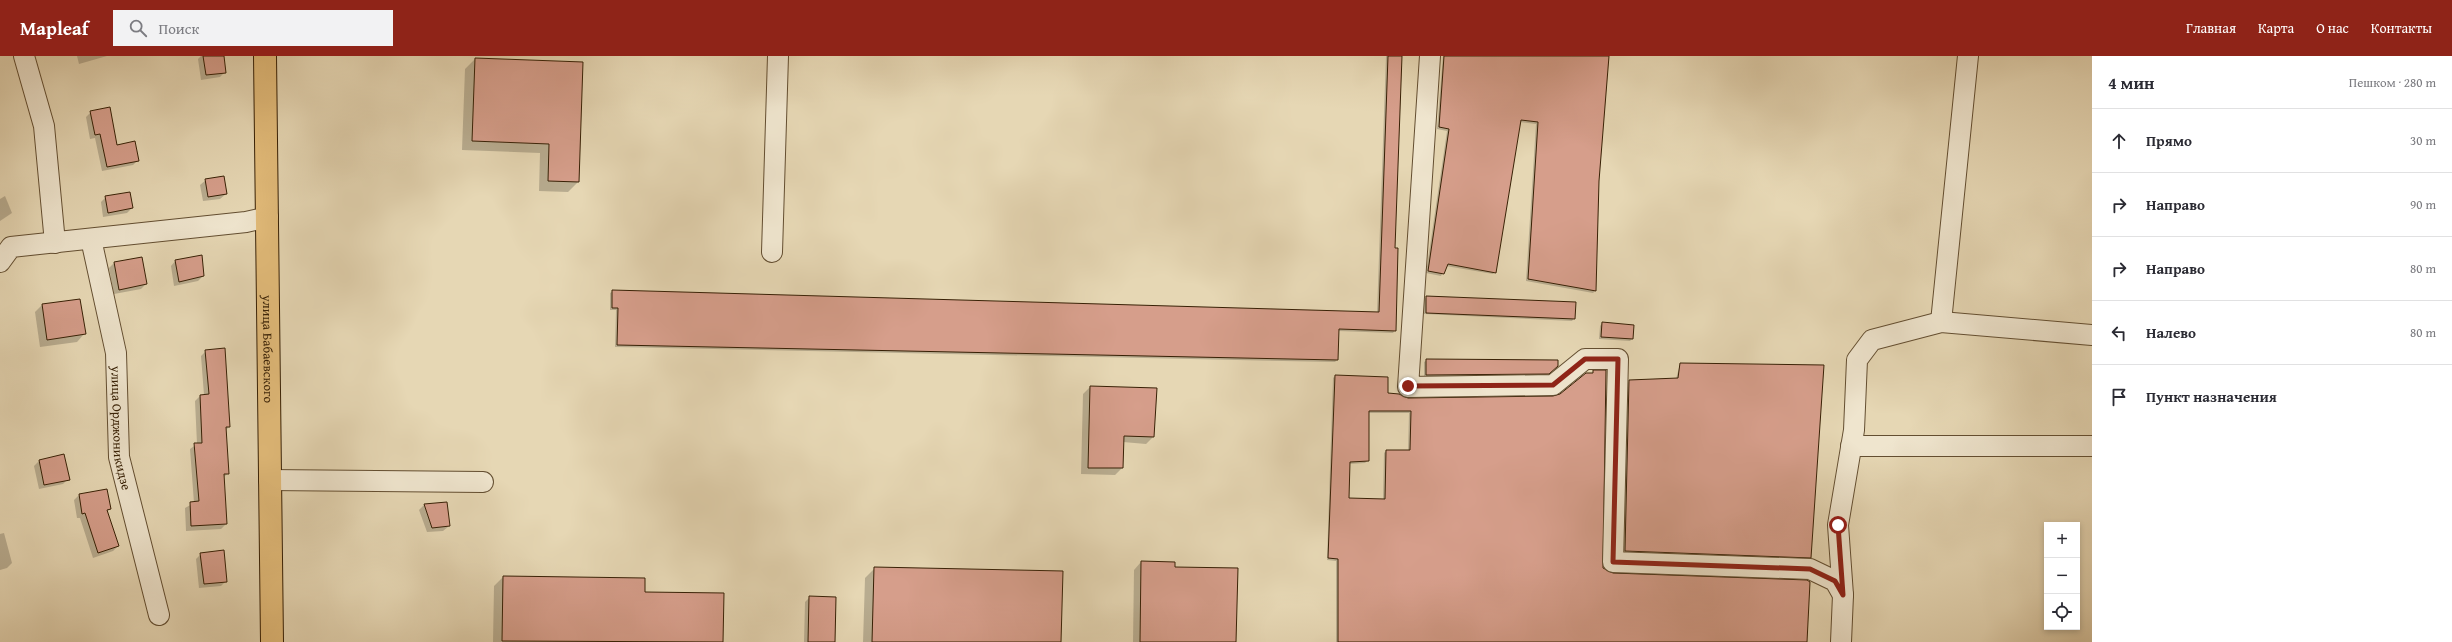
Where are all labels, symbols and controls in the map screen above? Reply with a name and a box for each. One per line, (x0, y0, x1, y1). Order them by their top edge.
search box (113, 10, 393, 46)
text: Mapleaf (20, 14, 89, 42)
icon: search (127, 17, 149, 39)
text: Поиск (159, 18, 199, 39)
text: Главная (2186, 18, 2236, 38)
text: Карта (2258, 18, 2294, 38)
text: О нас (2316, 18, 2349, 38)
text: Контакты (2371, 18, 2432, 38)
text: 4 мин (2108, 70, 2154, 95)
text: Пешком · 280 m (2349, 73, 2436, 92)
icon: ahead (2108, 130, 2130, 152)
text: Прямо (2146, 130, 2192, 151)
text: 30 m (2410, 131, 2436, 150)
icon: right (2108, 194, 2130, 216)
text: Направо (2146, 194, 2205, 215)
text: 90 m (2410, 195, 2436, 214)
icon: right (2108, 258, 2130, 280)
text: Направо (2146, 258, 2205, 279)
text: 80 m (2410, 259, 2436, 278)
street label: улица Бабаевского (258, 294, 278, 404)
icon: left (2108, 322, 2130, 344)
text: Налево (2146, 322, 2196, 343)
text: 80 m (2410, 323, 2436, 342)
street label: улица Орджоникидзе (106, 365, 136, 492)
route end (1399, 377, 1417, 395)
icon: arrive (2108, 386, 2130, 408)
text: Пункт назначения (2146, 386, 2277, 407)
route start (1829, 516, 1847, 534)
map controls (2044, 522, 2080, 630)
button: + (2044, 522, 2080, 558)
button: − (2044, 558, 2080, 594)
button: locate (2044, 594, 2080, 630)

